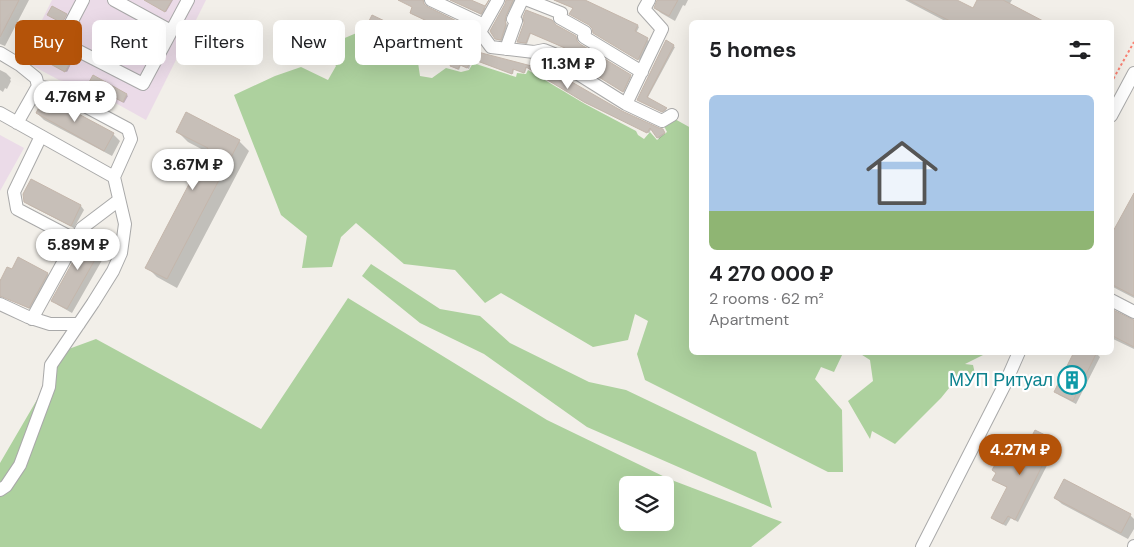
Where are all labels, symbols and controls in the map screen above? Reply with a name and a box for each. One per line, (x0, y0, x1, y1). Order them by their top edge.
chip: Buy (15, 20, 82, 65)
chip: Rent (92, 20, 166, 65)
chip: Filters (176, 20, 263, 65)
chip: New (273, 20, 345, 65)
chip: Apartment (355, 20, 481, 65)
text: 5 homes (709, 36, 796, 64)
icon: filters (1066, 36, 1094, 64)
pin: 11.3M ₽ (522, 48, 614, 90)
text: 11.3M ₽ (541, 53, 595, 74)
pin: 4.76M ₽ (29, 80, 121, 123)
text: 4.76M ₽ (45, 86, 105, 107)
icon: home (857, 128, 947, 218)
pin: 3.67M ₽ (147, 148, 239, 191)
text: 3.67M ₽ (163, 154, 223, 175)
pin: 5.89M ₽ (32, 228, 124, 271)
text: 5.89M ₽ (47, 234, 109, 255)
text: 4 270 000 ₽ (709, 260, 833, 288)
text: 2 rooms · 62 m² (709, 288, 824, 309)
text: Apartment (709, 309, 789, 330)
building icon: МУП Ритуал (1057, 365, 1087, 395)
place label: МУП Ритуал (949, 368, 1053, 392)
pin: 4.27M ₽ (974, 434, 1066, 476)
text: 4.27M ₽ (990, 439, 1050, 460)
map controls (619, 476, 674, 531)
button: layers (619, 476, 674, 531)

